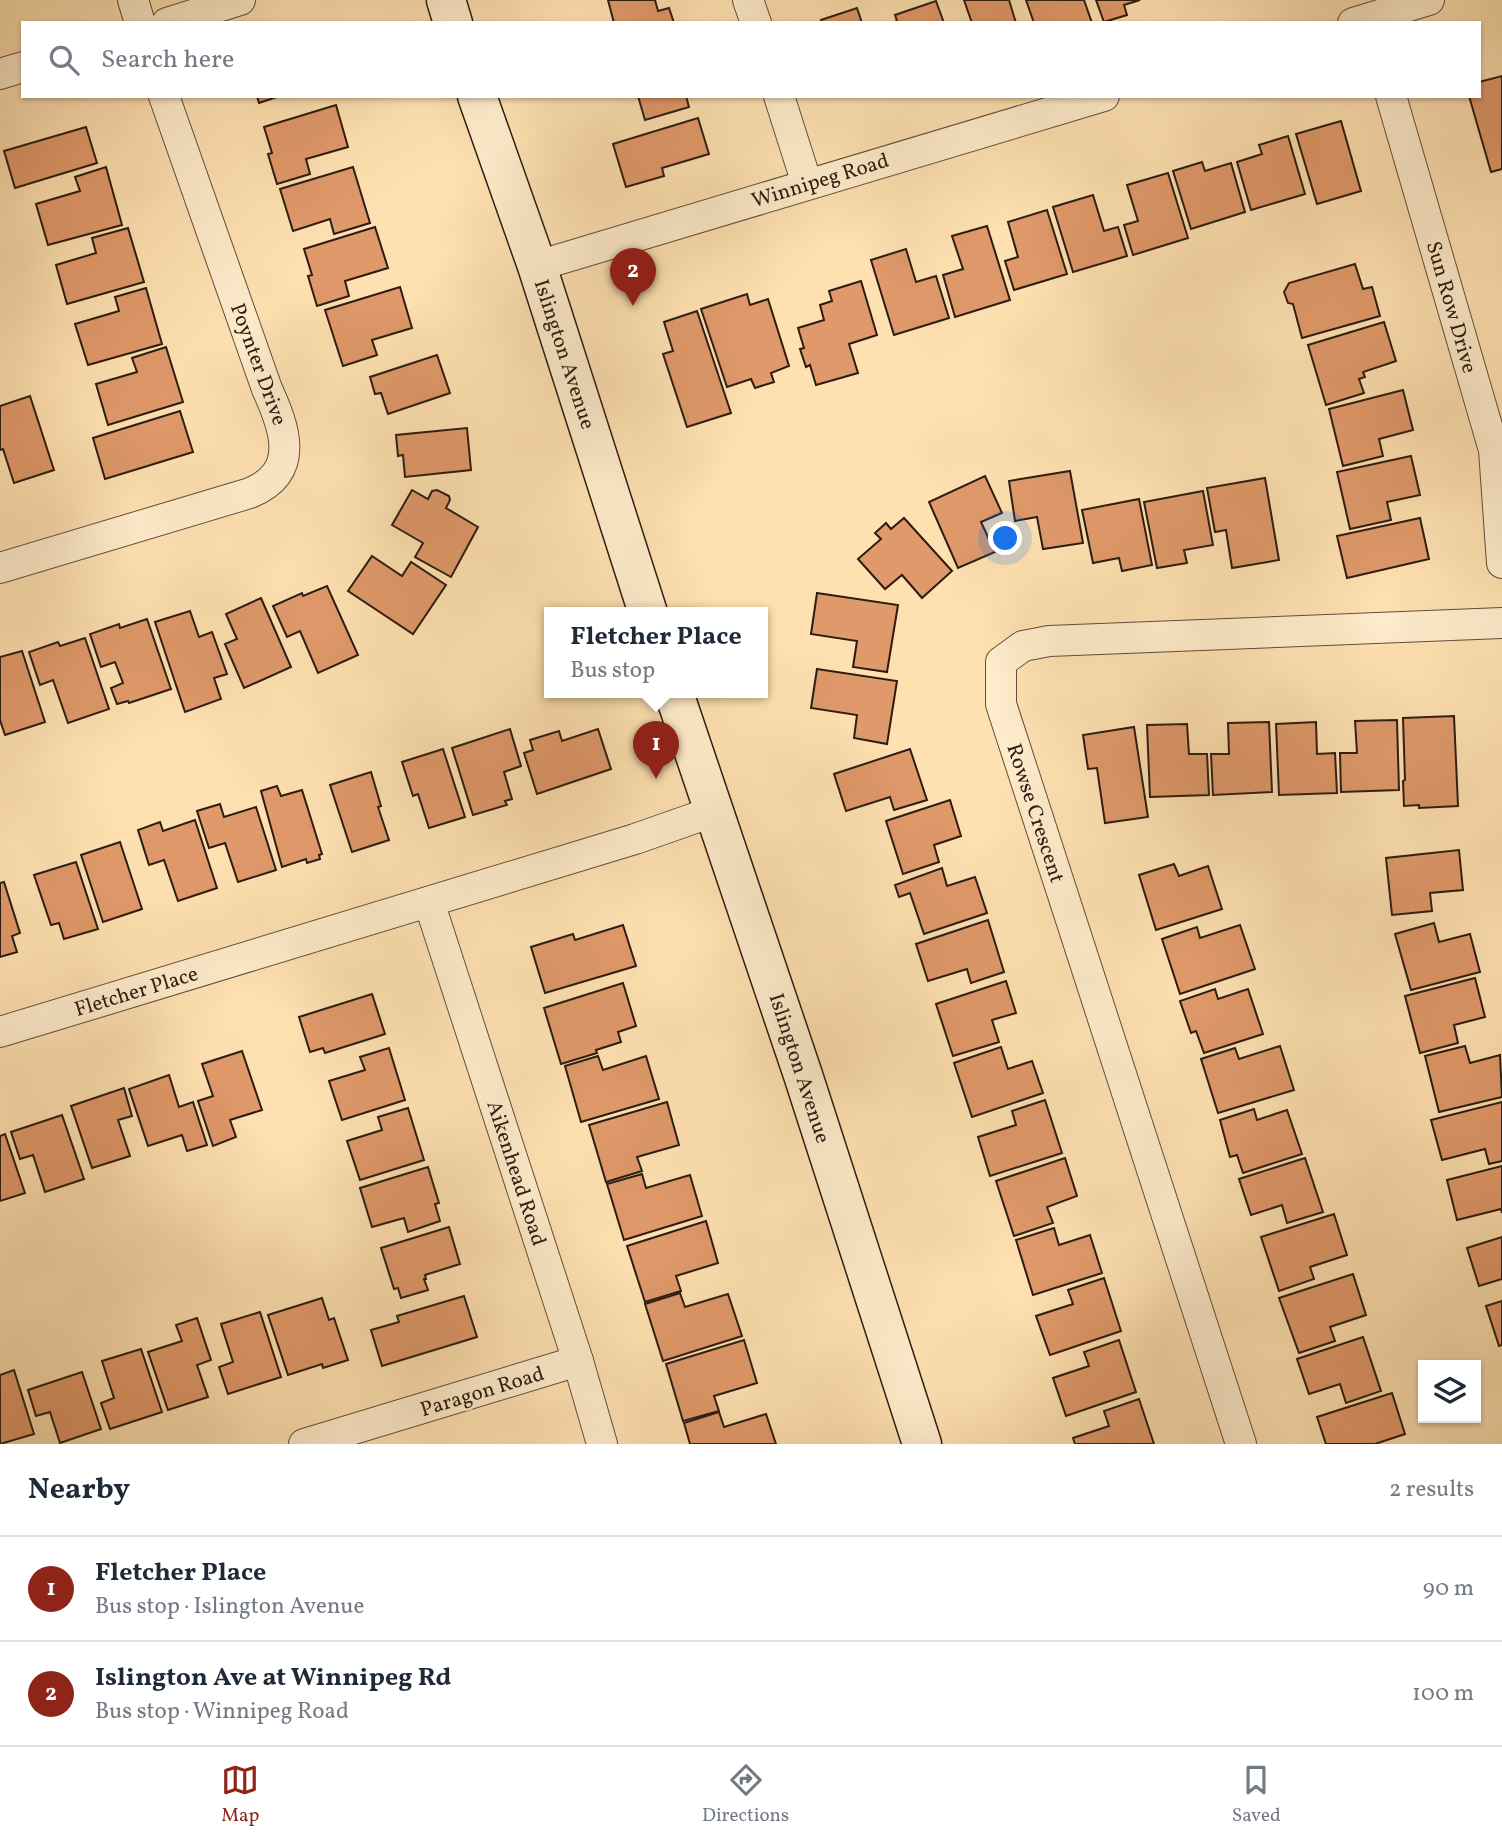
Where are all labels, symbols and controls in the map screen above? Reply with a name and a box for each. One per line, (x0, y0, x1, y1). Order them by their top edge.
search box (21, 21, 1481, 98)
icon: search (45, 41, 83, 79)
text: Search here (101, 42, 234, 78)
street label: Winnipeg Road (748, 147, 893, 216)
street label: Sun Row Drive (1418, 238, 1483, 377)
pin: 2 (610, 248, 656, 306)
street label: Islington Avenue (526, 276, 601, 433)
street label: Poynter Drive (222, 299, 293, 430)
your location (988, 521, 1022, 555)
popup (544, 607, 768, 698)
text: Fletcher Place (570, 619, 742, 655)
text: Bus stop (570, 655, 655, 687)
pin: 1 (633, 721, 679, 779)
street label: Rowse Crescent (998, 740, 1071, 887)
street label: Fletcher Place (71, 960, 202, 1025)
street label: Islington Avenue (761, 990, 836, 1147)
street label: Aikenhead Road (478, 1097, 553, 1250)
street label: Paragon Road (417, 1360, 548, 1425)
map controls (1418, 1360, 1481, 1423)
button: layers (1418, 1360, 1481, 1423)
text: Nearby (28, 1469, 130, 1511)
text: 2 results (1389, 1474, 1474, 1506)
text: Fletcher Place (95, 1555, 266, 1591)
text: 1 (46, 1573, 56, 1605)
text: 90 m (1423, 1573, 1474, 1605)
text: Bus stop · Islington Avenue (95, 1591, 364, 1623)
text: Islington Ave at Winnipeg Rd (95, 1660, 451, 1696)
text: 2 (45, 1678, 57, 1710)
text: 100 m (1412, 1678, 1474, 1710)
text: Bus stop · Winnipeg Road (95, 1696, 349, 1728)
tab: Map (221, 1761, 259, 1829)
tab: Directions (702, 1761, 789, 1829)
tab: Saved (1232, 1761, 1281, 1829)

